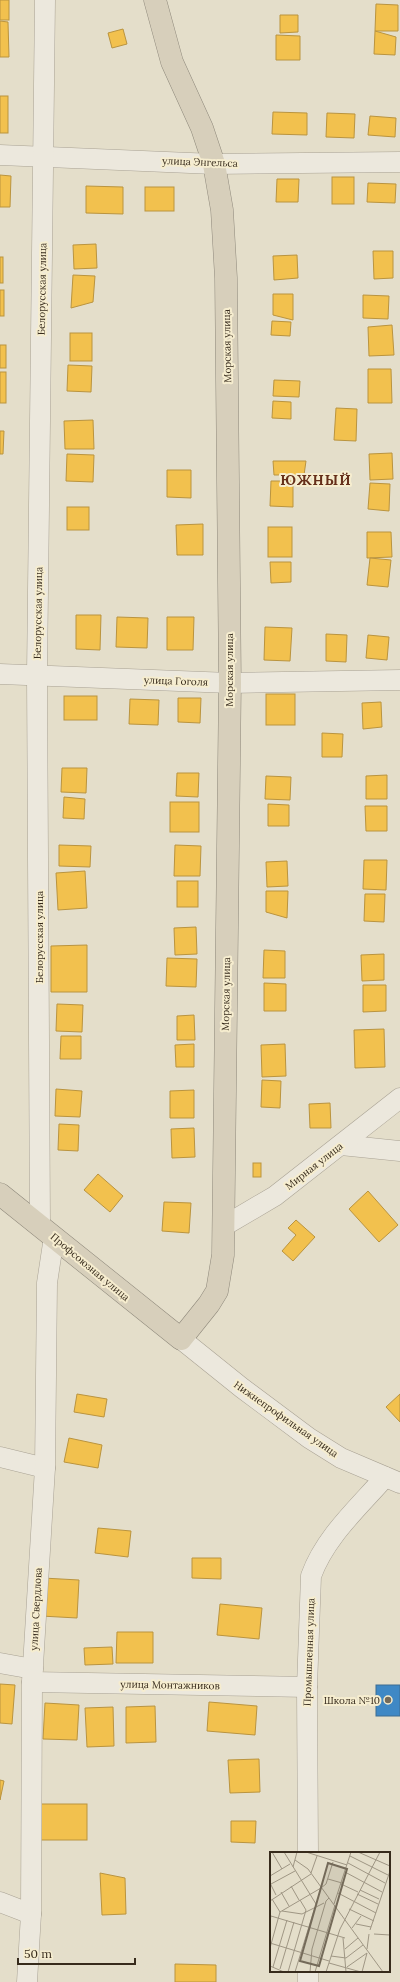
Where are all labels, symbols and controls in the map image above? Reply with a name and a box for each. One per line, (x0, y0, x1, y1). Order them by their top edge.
street label: улица Энгельса (162, 154, 238, 170)
street label: Белорусская улица (35, 243, 49, 335)
street label: Морская улица (220, 309, 234, 383)
district label: ЮЖНЫЙ (280, 471, 352, 489)
street label: Белорусская улица (31, 567, 45, 659)
street label: Морская улица (223, 633, 236, 707)
street label: улица Гоголя (144, 673, 208, 689)
street label: Белорусская улица (33, 891, 46, 983)
street label: Морская улица (219, 957, 233, 1031)
street label: Мирная улица (283, 1139, 345, 1193)
street label: Профсоюзная улица (48, 1230, 132, 1304)
street label: Нижнепрофильная улица (231, 1378, 341, 1460)
street label: улица Свердлова (27, 1567, 45, 1651)
street label: Промышленная улица (301, 1598, 317, 1706)
street label: улица Монтажников (120, 1678, 220, 1692)
place label: Школа №10 (324, 1694, 380, 1707)
marker: Школа №10 (383, 1695, 393, 1705)
inset map (270, 1852, 390, 1972)
scale bar (18, 1940, 135, 1966)
text: 50 m (24, 1946, 52, 1961)

